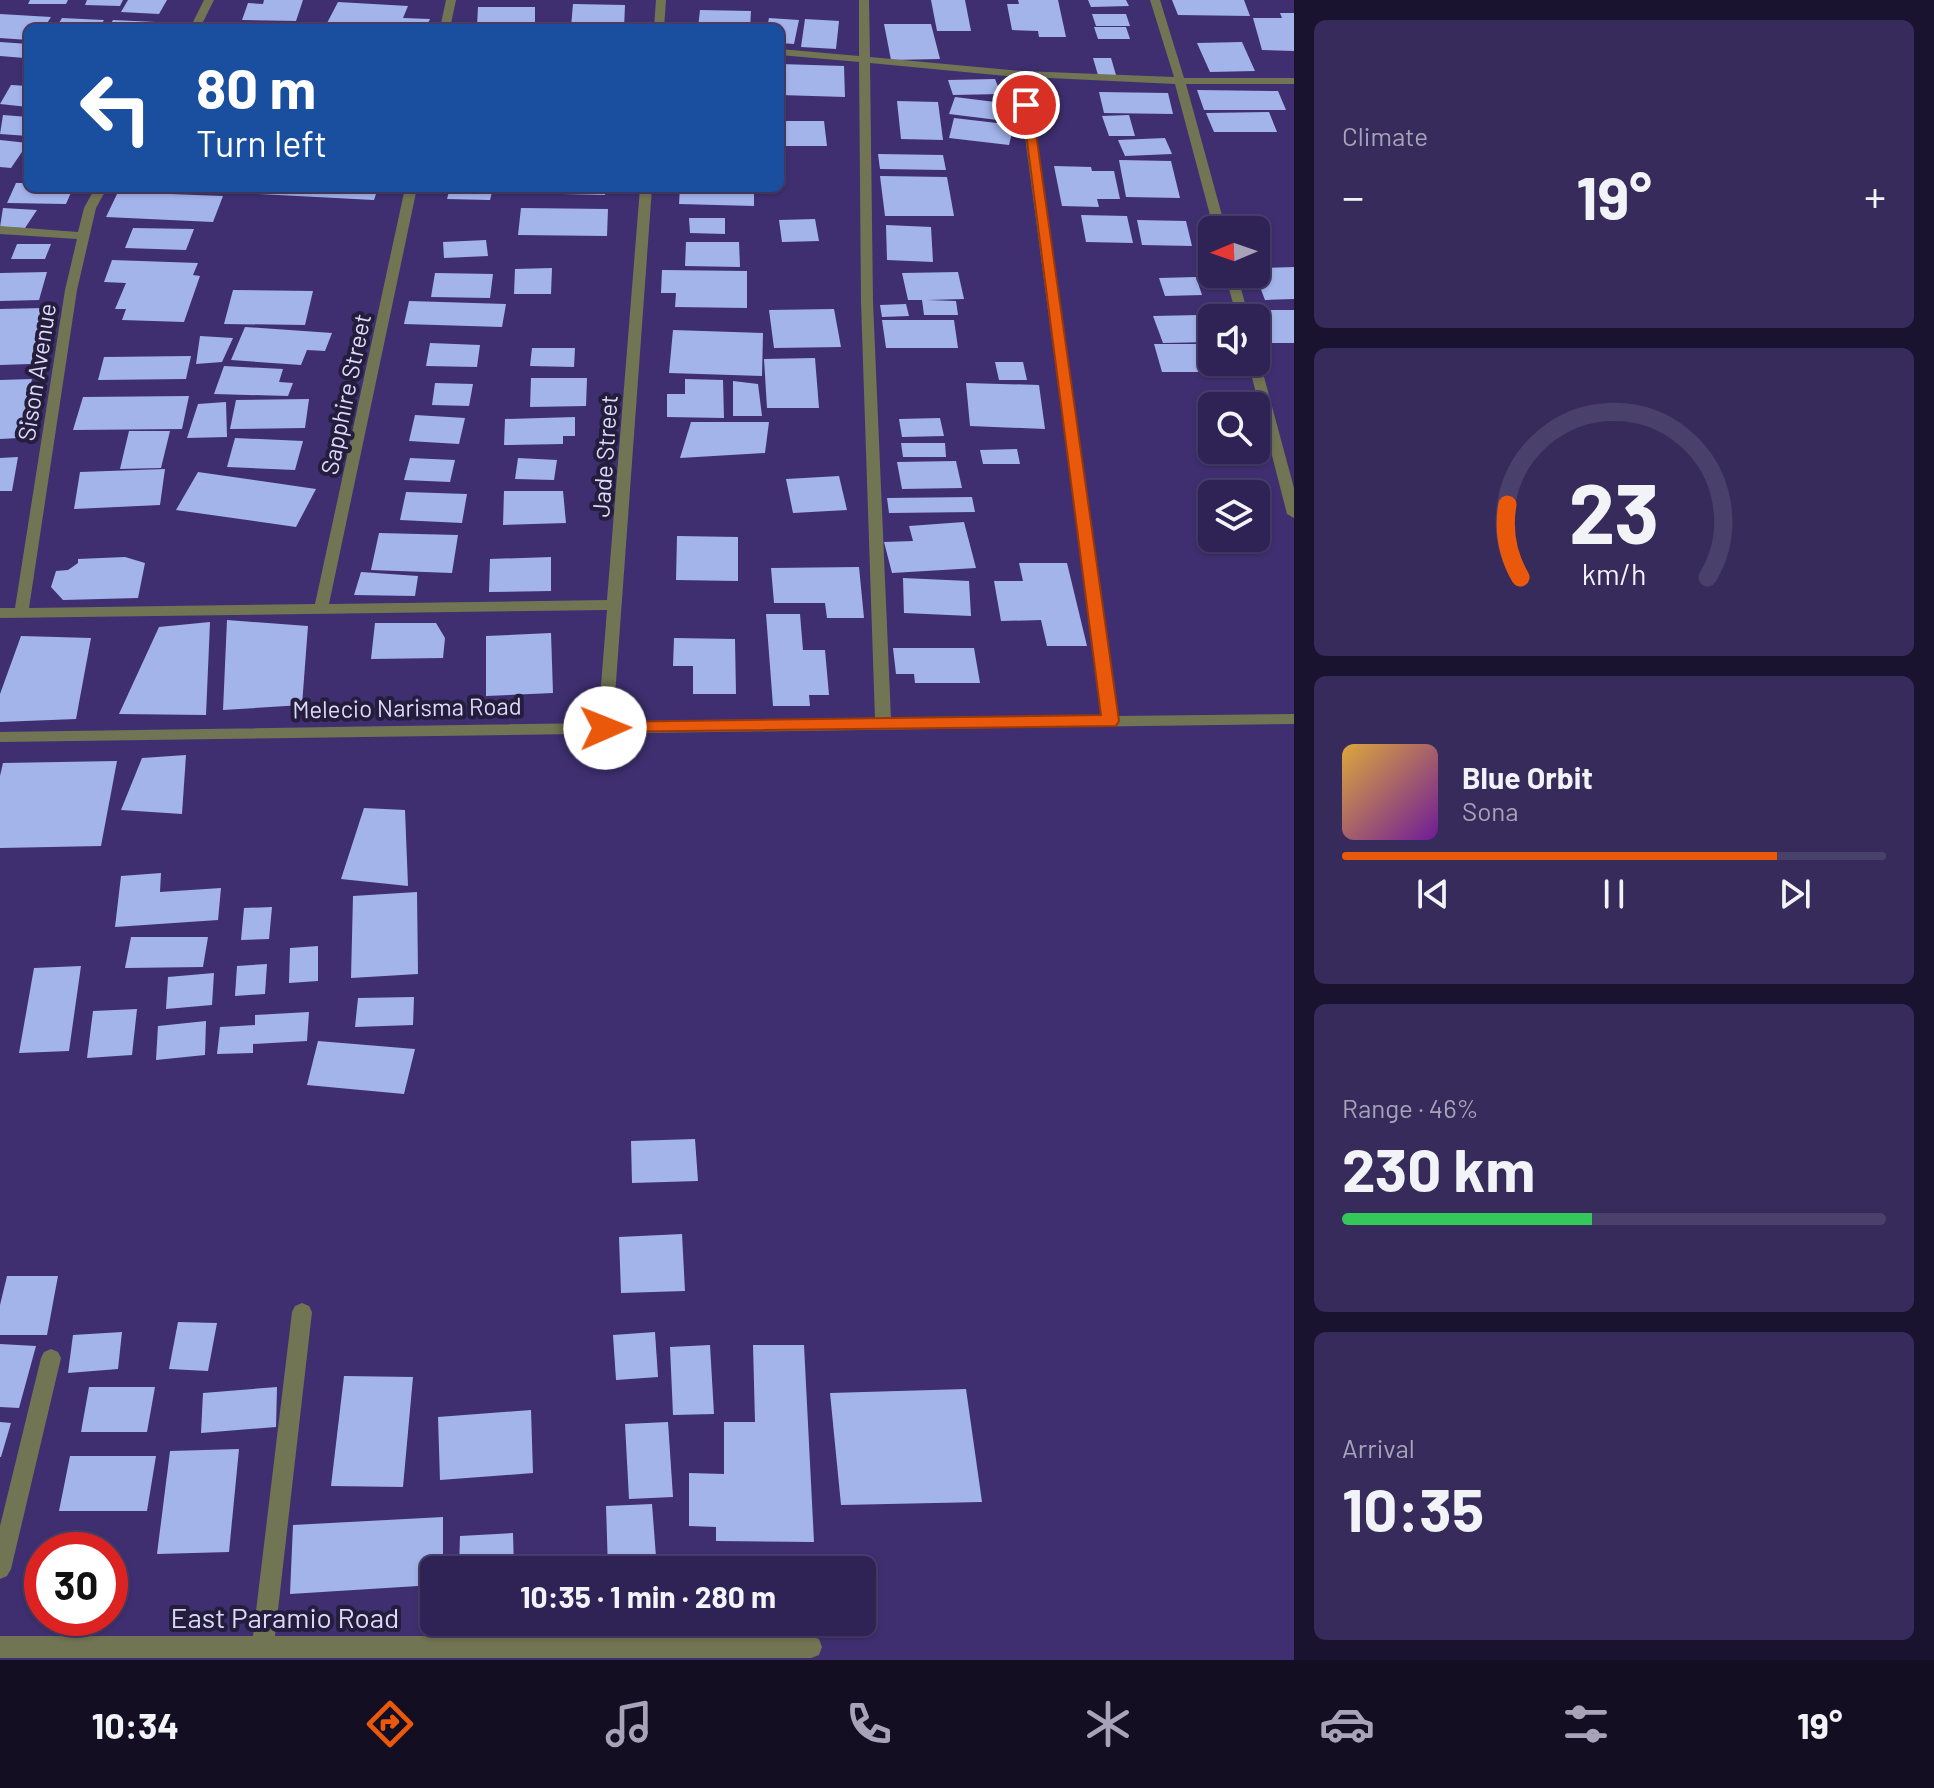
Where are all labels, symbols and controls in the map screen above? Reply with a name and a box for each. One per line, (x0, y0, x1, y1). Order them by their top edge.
text: 80 m (196, 53, 316, 120)
icon: left (64, 56, 168, 160)
pin (992, 71, 1060, 139)
icon: arrive (1004, 83, 1048, 127)
text: Climate (1342, 120, 1428, 151)
text: Turn left (196, 121, 327, 164)
text: 19° (1576, 160, 1652, 232)
text: − (1342, 169, 1364, 222)
text: + (1864, 169, 1886, 222)
north arrow (1198, 216, 1270, 288)
map controls (1198, 216, 1270, 552)
street label: Sison Avenue (11, 301, 61, 443)
button: sound (1198, 304, 1270, 376)
street label: Sapphire Street (314, 311, 376, 477)
button: search (1198, 392, 1270, 464)
street label: Jade Street (585, 394, 623, 518)
text: 23 (1569, 461, 1659, 561)
button: layers (1198, 480, 1270, 552)
text: km/h (1582, 556, 1646, 591)
position arrow (563, 686, 647, 770)
street label: Melecio Narisma Road (292, 690, 522, 724)
text: Blue Orbit (1462, 759, 1593, 795)
text: Sona (1462, 795, 1519, 826)
icon: previous (1411, 872, 1455, 916)
icon: pause (1592, 872, 1636, 916)
icon: next (1773, 872, 1817, 916)
text: Range · 46% (1342, 1092, 1479, 1123)
text: 230 km (1342, 1132, 1535, 1204)
text: Arrival (1342, 1432, 1415, 1463)
text: 10:35 (1342, 1472, 1484, 1544)
speed limit sign: 30 (24, 1532, 128, 1636)
text: 10:35 · 1 min · 280 m (520, 1578, 776, 1614)
street label: East Paramio Road (171, 1600, 399, 1634)
icon: directions (362, 1696, 418, 1752)
icon: music (601, 1696, 657, 1752)
icon: phone (841, 1696, 897, 1752)
icon: climate (1080, 1696, 1136, 1752)
icon: car (1319, 1696, 1375, 1752)
icon: filters (1558, 1696, 1614, 1752)
text: 10:34 (92, 1703, 179, 1746)
text: 19° (1797, 1703, 1842, 1746)

